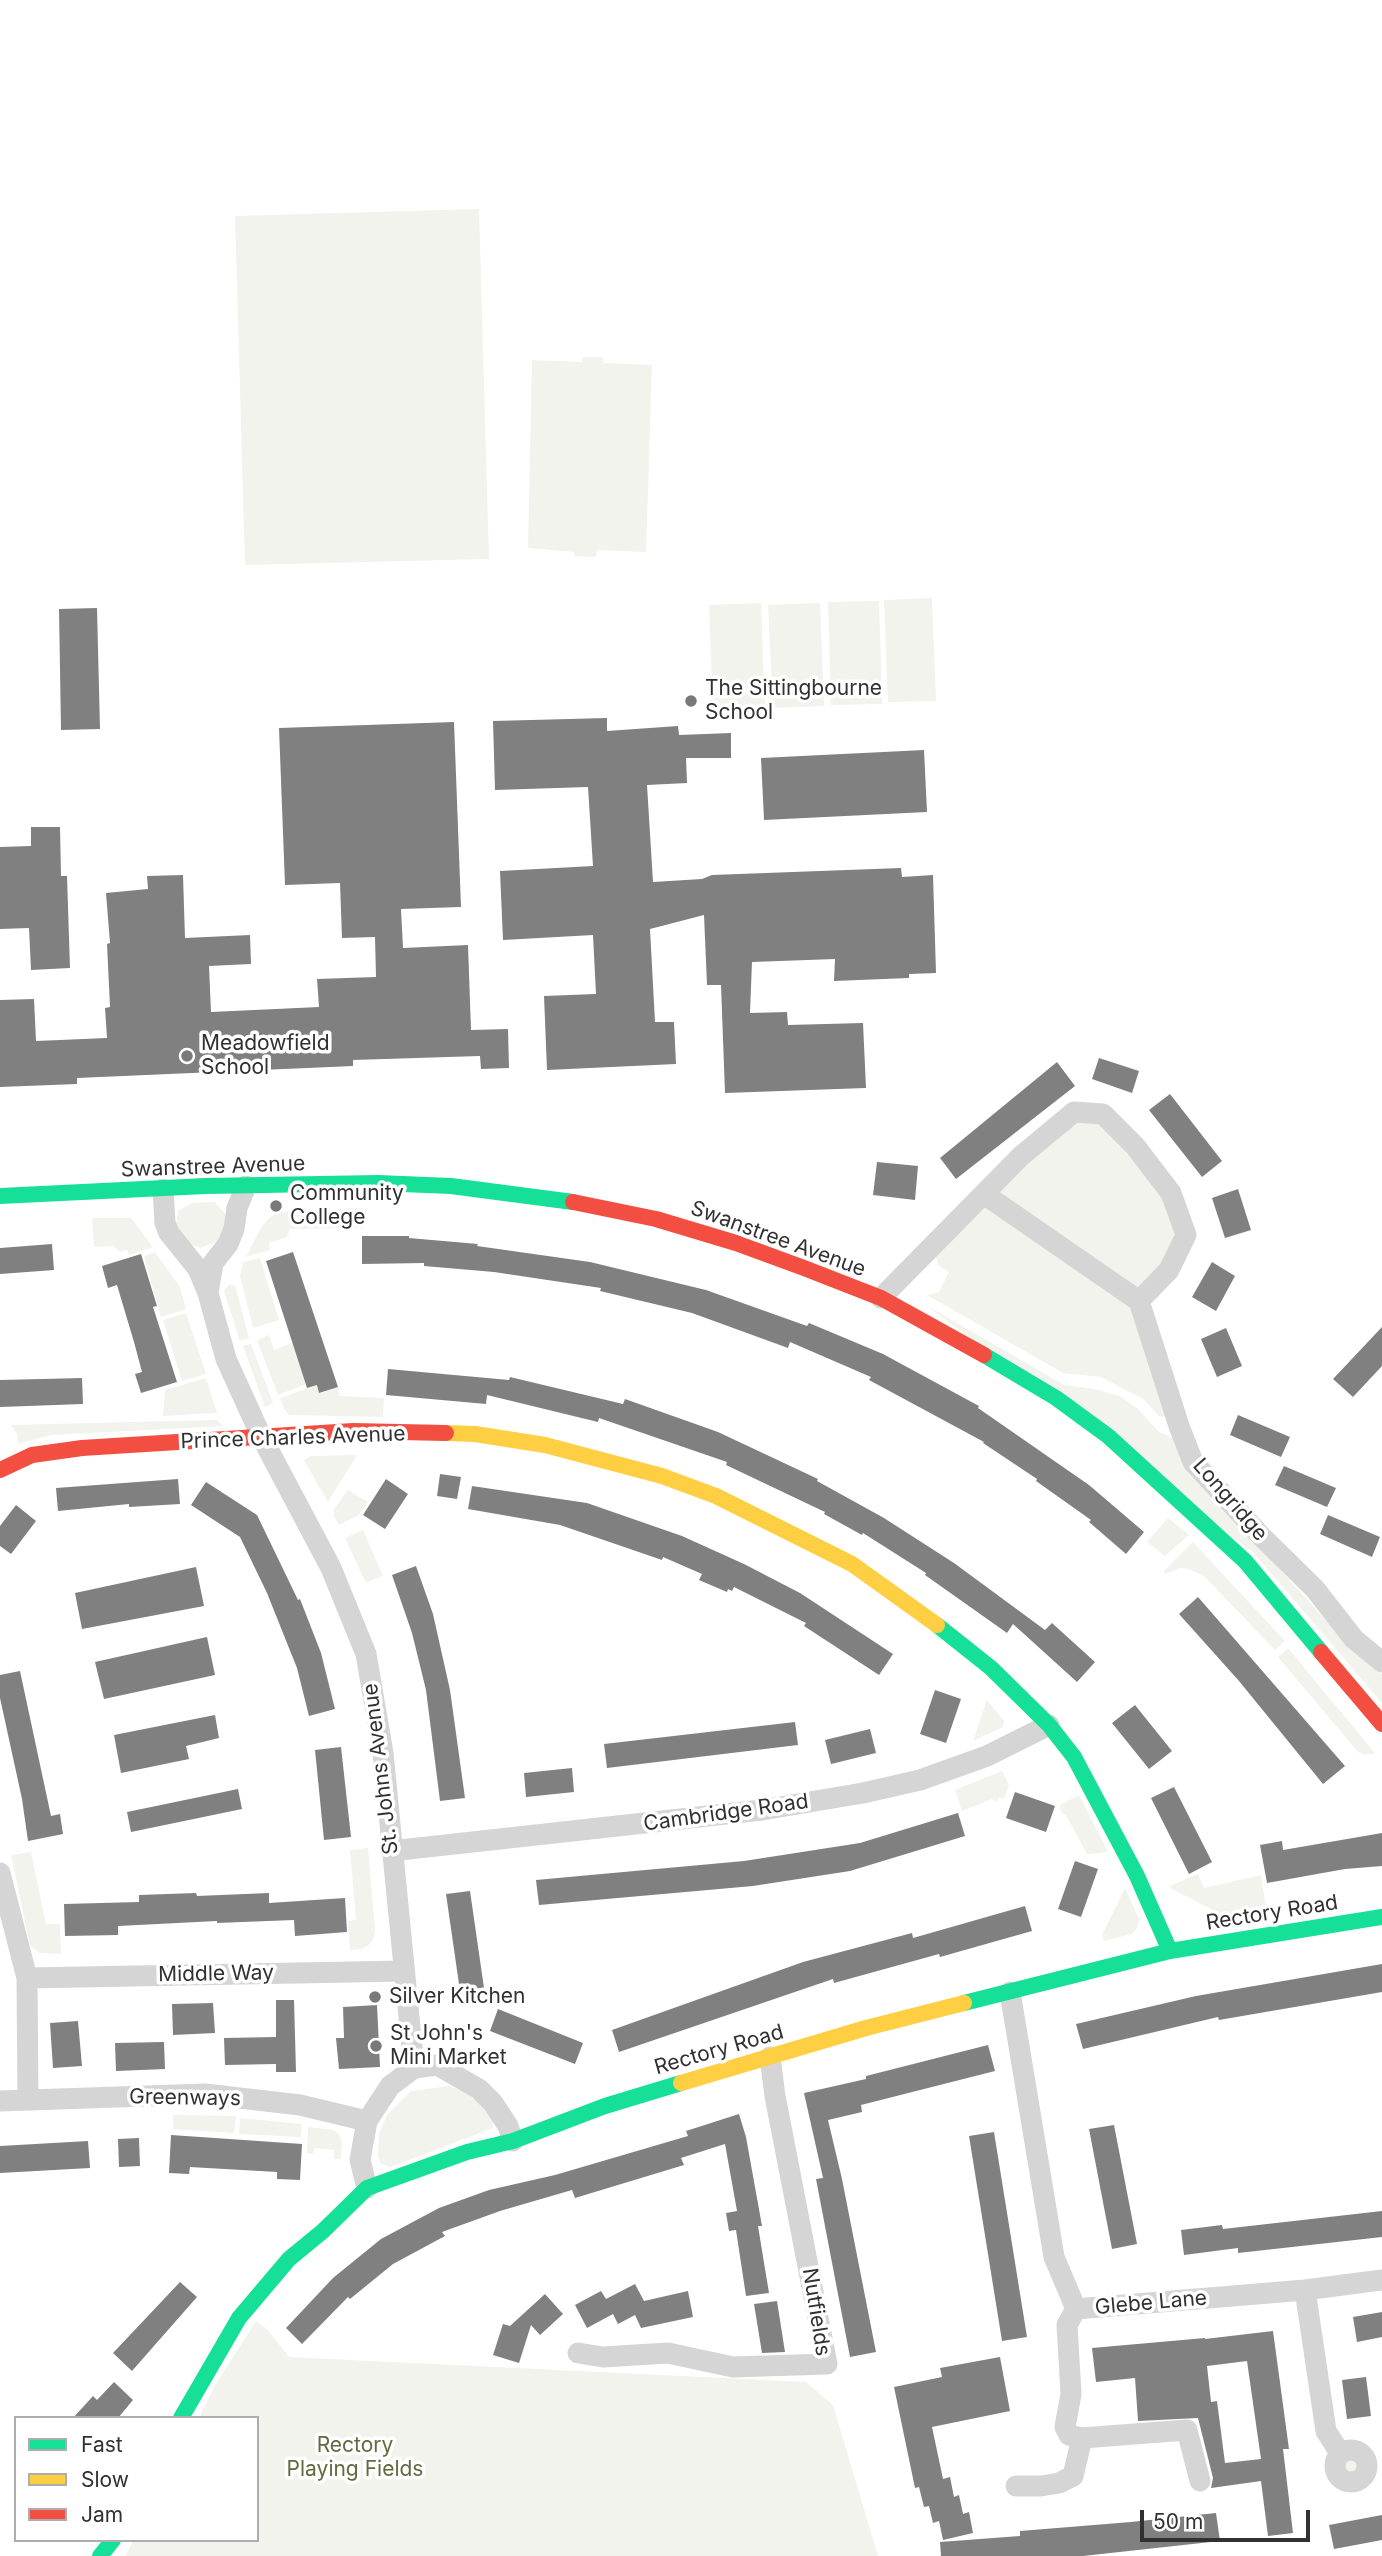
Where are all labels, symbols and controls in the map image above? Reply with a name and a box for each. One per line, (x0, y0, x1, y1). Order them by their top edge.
place label: The Sittingbourne School (705, 676, 882, 726)
marker: The Sittingbourne School (683, 693, 699, 709)
place label: Meadowfield School (201, 1031, 330, 1081)
marker: Meadowfield School (179, 1048, 195, 1064)
street label: Swanstree Avenue (120, 1151, 306, 1183)
place label: Community College (290, 1181, 404, 1231)
street label: Swanstree Avenue (687, 1196, 869, 1282)
marker: Community College (268, 1198, 284, 1214)
street label: Prince Charles Avenue (180, 1421, 406, 1455)
street label: Longridge (1187, 1454, 1273, 1546)
street label: St. Johns Avenue (358, 1682, 404, 1856)
street label: Cambridge Road (642, 1789, 810, 1837)
street label: Rectory Road (1204, 1890, 1340, 1936)
street label: Middle Way (158, 1960, 274, 1988)
place label: Silver Kitchen (389, 1984, 525, 2010)
marker: Silver Kitchen (367, 1989, 383, 2005)
street label: Rectory Road (651, 2020, 787, 2080)
place label: St John's Mini Market (390, 2021, 507, 2071)
marker: St John's Mini Market (368, 2038, 384, 2054)
street label: Greenways (129, 2084, 241, 2112)
street label: Nutfields (797, 2266, 835, 2358)
street label: Glebe Lane (1094, 2286, 1208, 2320)
legend (14, 2416, 259, 2542)
text: Fast (81, 2432, 123, 2457)
park label: Rectory Playing Fields (287, 2433, 423, 2483)
text: Slow (81, 2467, 129, 2492)
scale bar (1144, 2496, 1314, 2540)
text: Jam (81, 2502, 123, 2527)
text: 50 m (1153, 2509, 1203, 2534)

